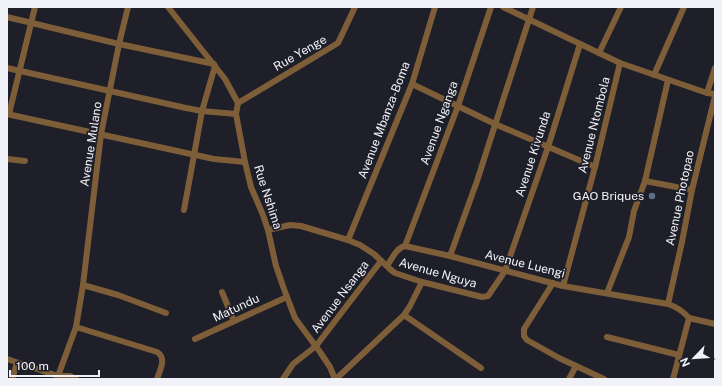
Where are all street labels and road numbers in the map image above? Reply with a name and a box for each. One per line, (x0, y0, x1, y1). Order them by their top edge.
street label: Rue Yenge (271, 32, 329, 74)
street label: Avenue Mbanza-Boma (355, 60, 413, 180)
street label: Avenue Ntombola (575, 75, 613, 175)
street label: Avenue Nganga (417, 79, 461, 167)
street label: Avenue Mulano (77, 100, 105, 187)
street label: Avenue Kivunda (513, 110, 553, 198)
street label: Avenue Photopao (663, 149, 697, 247)
street label: Rue Nshima (251, 163, 285, 231)
street label: Avenue Luengi (483, 247, 567, 281)
street label: Avenue Nguya (398, 255, 478, 291)
street label: Avenue Nsanga (308, 258, 372, 336)
street label: Matundu (211, 291, 261, 325)

